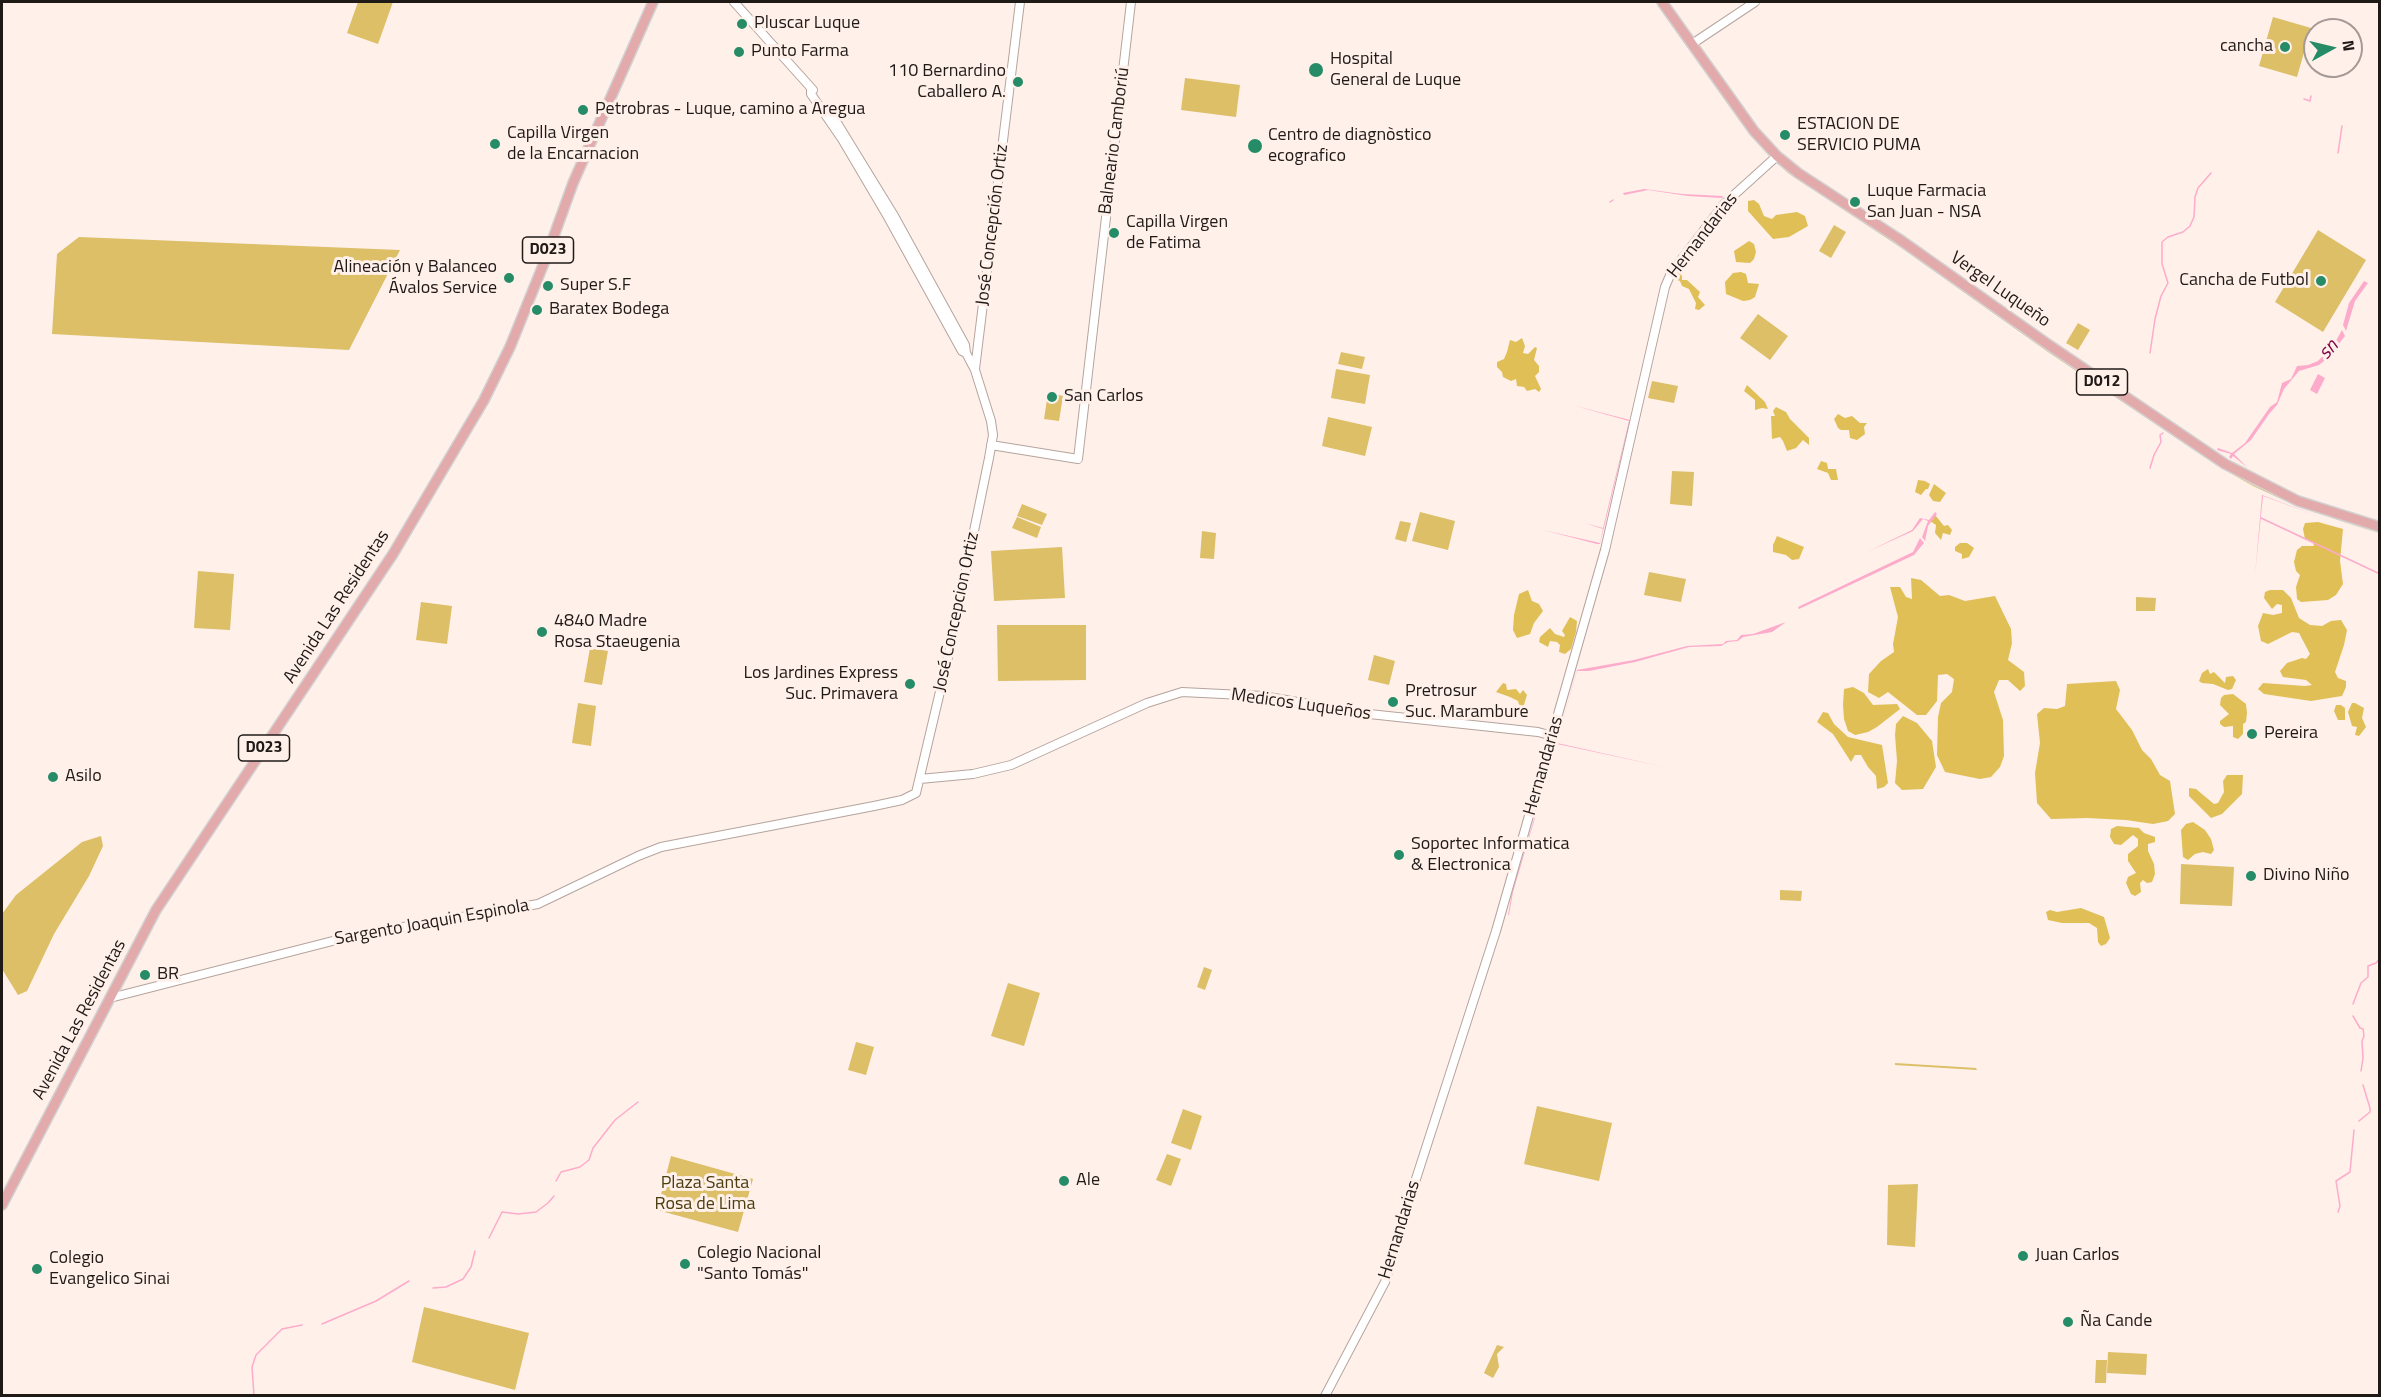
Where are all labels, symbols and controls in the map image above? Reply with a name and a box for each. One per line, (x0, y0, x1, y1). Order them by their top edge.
place label: Pluscar Luque (754, 13, 860, 35)
marker: Pluscar Luque (735, 17, 749, 31)
north arrow (2303, 18, 2363, 78)
place label: cancha (2220, 36, 2273, 58)
text: N (2336, 39, 2361, 53)
marker: cancha (2278, 40, 2292, 54)
place label: Punto Farma (751, 41, 849, 63)
marker: Punto Farma (732, 45, 746, 59)
place label: Hospital General de Luque (1330, 49, 1461, 92)
place label: 110 Bernardino Caballero A. (888, 61, 1006, 104)
marker: Hospital General de Luque (1307, 61, 1325, 79)
street label: Balneario Camboriú (1095, 66, 1135, 216)
marker: 110 Bernardino Caballero A. (1011, 75, 1025, 89)
place label: Petrobras - Luque, camino a Aregua (595, 99, 865, 121)
marker: Petrobras - Luque, camino a Aregua (576, 103, 590, 117)
place label: ESTACION DE SERVICIO PUMA (1797, 114, 1921, 156)
place label: Capilla Virgen de la Encarnacion (507, 123, 639, 166)
place label: Centro de diagnòstico ecografico (1268, 125, 1431, 168)
marker: ESTACION DE SERVICIO PUMA (1778, 128, 1792, 142)
marker: Capilla Virgen de la Encarnacion (488, 137, 502, 151)
marker: Centro de diagnòstico ecografico (1246, 137, 1264, 155)
street label: José Concepción Ortiz (972, 143, 1014, 307)
place label: Luque Farmacia San Juan - NSA (1867, 181, 1986, 224)
street label: Hernandarias (1663, 189, 1743, 283)
marker: Luque Farmacia San Juan - NSA (1848, 195, 1862, 209)
place label: Capilla Virgen de Fatima (1126, 212, 1228, 254)
marker: Capilla Virgen de Fatima (1107, 226, 1121, 240)
road number: D023 (522, 237, 574, 263)
street label: Vergel Luqueño (1946, 248, 2054, 332)
place label: Alineación y Balanceo Ávalos Service (334, 257, 497, 300)
place label: Cancha de Futbol (2179, 270, 2309, 292)
marker: Alineación y Balanceo Ávalos Service (502, 271, 516, 285)
marker: Cancha de Futbol (2314, 274, 2328, 288)
place label: Super S.F (560, 275, 631, 297)
marker: Super S.F (541, 279, 555, 293)
place label: Baratex Bodega (549, 299, 669, 321)
marker: Baratex Bodega (530, 303, 544, 317)
water label: sn (2314, 335, 2344, 365)
road number: D012 (2076, 369, 2128, 395)
place label: San Carlos (1064, 386, 1143, 408)
marker: San Carlos (1045, 390, 1059, 404)
street label: Avenida Las Residentas (279, 526, 395, 688)
street label: José Concepcion Ortiz (930, 530, 984, 694)
place label: 4840 Madre Rosa Staeugenia (554, 611, 680, 654)
marker: 4840 Madre Rosa Staeugenia (535, 625, 549, 639)
place label: Los Jardines Express Suc. Primavera (743, 663, 898, 706)
marker: Los Jardines Express Suc. Primavera (903, 677, 917, 691)
place label: Pretrosur Suc. Marambure (1405, 681, 1529, 724)
street label: Medicos Luqueños (1230, 685, 1372, 725)
marker: Pretrosur Suc. Marambure (1386, 695, 1400, 709)
street label: Hernandarias (1520, 714, 1568, 818)
place label: Pereira (2264, 723, 2318, 745)
marker: Pereira (2245, 727, 2259, 741)
road number: D023 (238, 735, 290, 761)
place label: Asilo (65, 766, 102, 788)
marker: Asilo (46, 770, 60, 784)
place label: Soportec Informatica & Electronica (1411, 834, 1570, 876)
marker: Soportec Informatica & Electronica (1392, 848, 1406, 862)
place label: Divino Niño (2263, 865, 2350, 887)
marker: Divino Niño (2244, 869, 2258, 883)
street label: Sargento Joaquin Espinola (333, 895, 531, 951)
street label: Avenida Las Residentas (29, 936, 131, 1104)
place label: BR (157, 964, 179, 986)
marker: BR (138, 968, 152, 982)
place label: Ale (1076, 1170, 1100, 1192)
park label: Plaza Santa Rosa de Lima (655, 1173, 755, 1216)
marker: Ale (1057, 1174, 1071, 1188)
street label: Hernandarias (1375, 1178, 1425, 1282)
place label: Colegio Nacional "Santo Tomás" (697, 1243, 821, 1286)
place label: Juan Carlos (2035, 1245, 2119, 1267)
place label: Colegio Evangelico Sinai (49, 1248, 170, 1290)
marker: Juan Carlos (2016, 1249, 2030, 1263)
marker: Colegio Nacional "Santo Tomás" (678, 1257, 692, 1271)
marker: Colegio Evangelico Sinai (30, 1262, 44, 1276)
place label: Ña Cande (2080, 1311, 2152, 1333)
marker: Ña Cande (2061, 1315, 2075, 1329)

